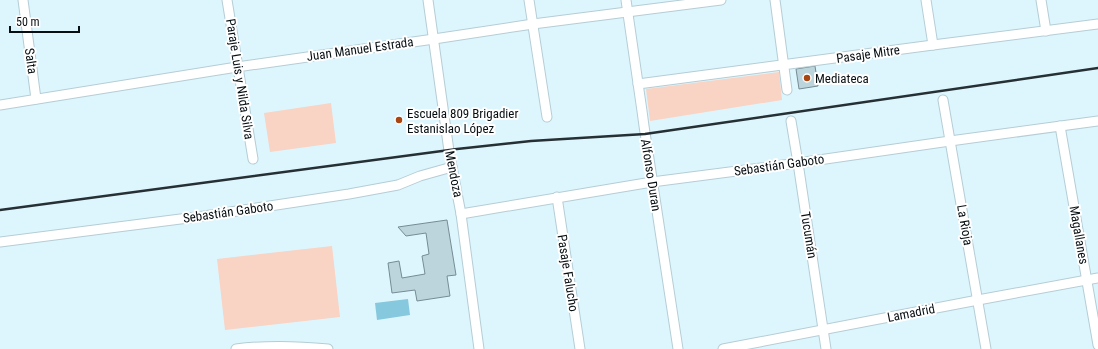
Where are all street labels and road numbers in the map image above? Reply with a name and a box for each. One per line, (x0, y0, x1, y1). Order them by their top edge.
street label: Paraje Luis y Nilda Silva (223, 18, 257, 140)
street label: Juan Manuel Estrada (306, 34, 414, 64)
street label: Pasaje Mitre (835, 42, 901, 66)
street label: Salta (22, 47, 40, 75)
street label: Alfonso Duran (638, 138, 664, 212)
street label: Mendoza (442, 149, 466, 199)
street label: Sebastián Gaboto (733, 151, 825, 179)
street label: Sebastián Gaboto (182, 198, 274, 226)
street label: La Rioja (954, 204, 976, 246)
street label: Magallanes (1066, 205, 1092, 266)
street label: Tucumán (798, 211, 820, 259)
street label: Pasaje Falucho (555, 233, 581, 313)
street label: Lamadrid (886, 301, 936, 325)

